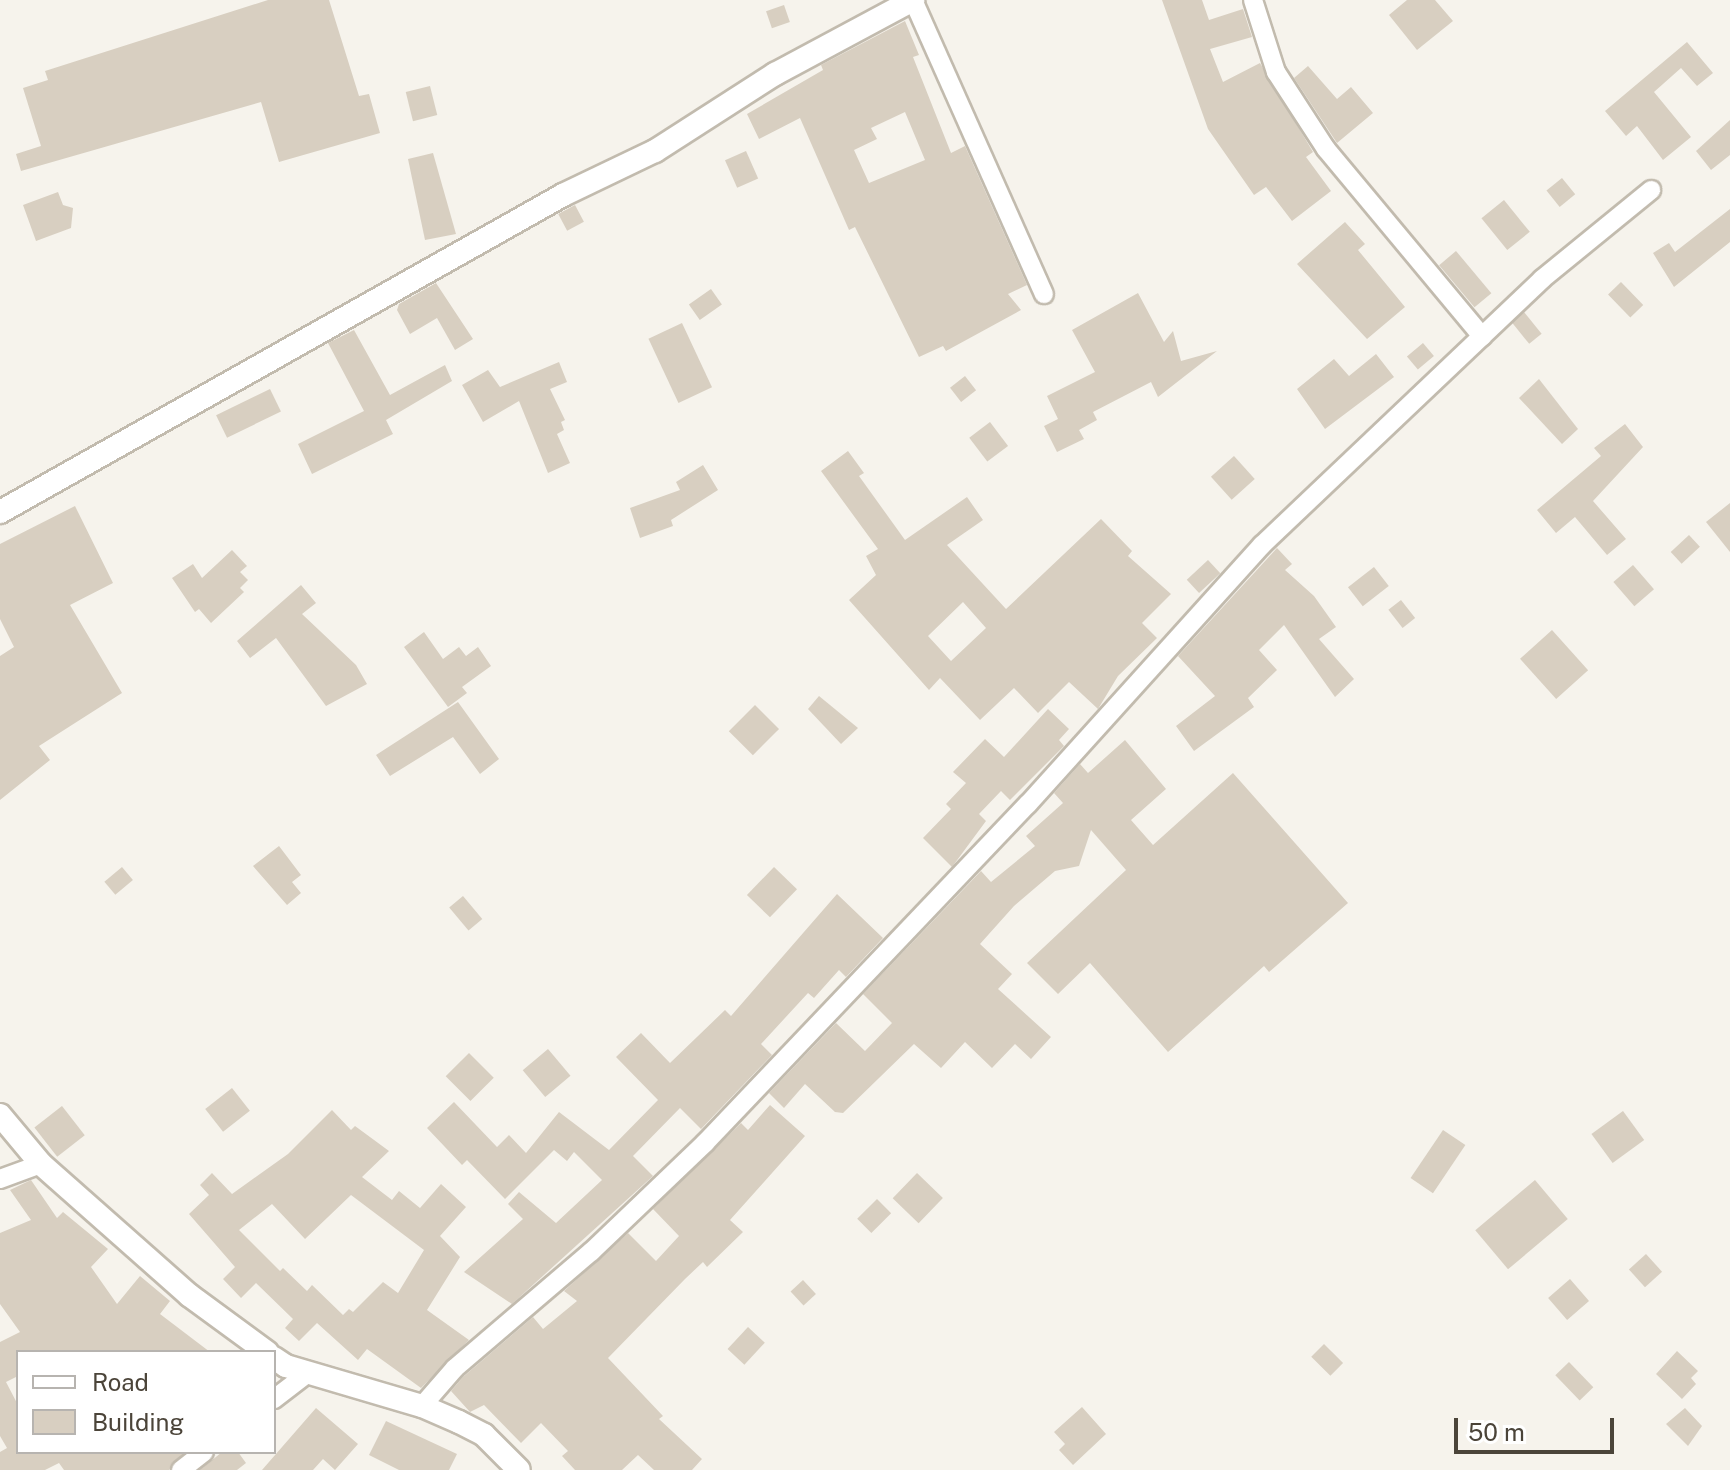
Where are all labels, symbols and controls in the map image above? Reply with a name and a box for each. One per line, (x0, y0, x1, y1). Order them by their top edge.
legend (16, 1350, 276, 1454)
text: Road (92, 1368, 149, 1396)
scale bar (1458, 1402, 1618, 1452)
text: Building (92, 1408, 184, 1436)
text: 50 m (1468, 1418, 1525, 1446)

